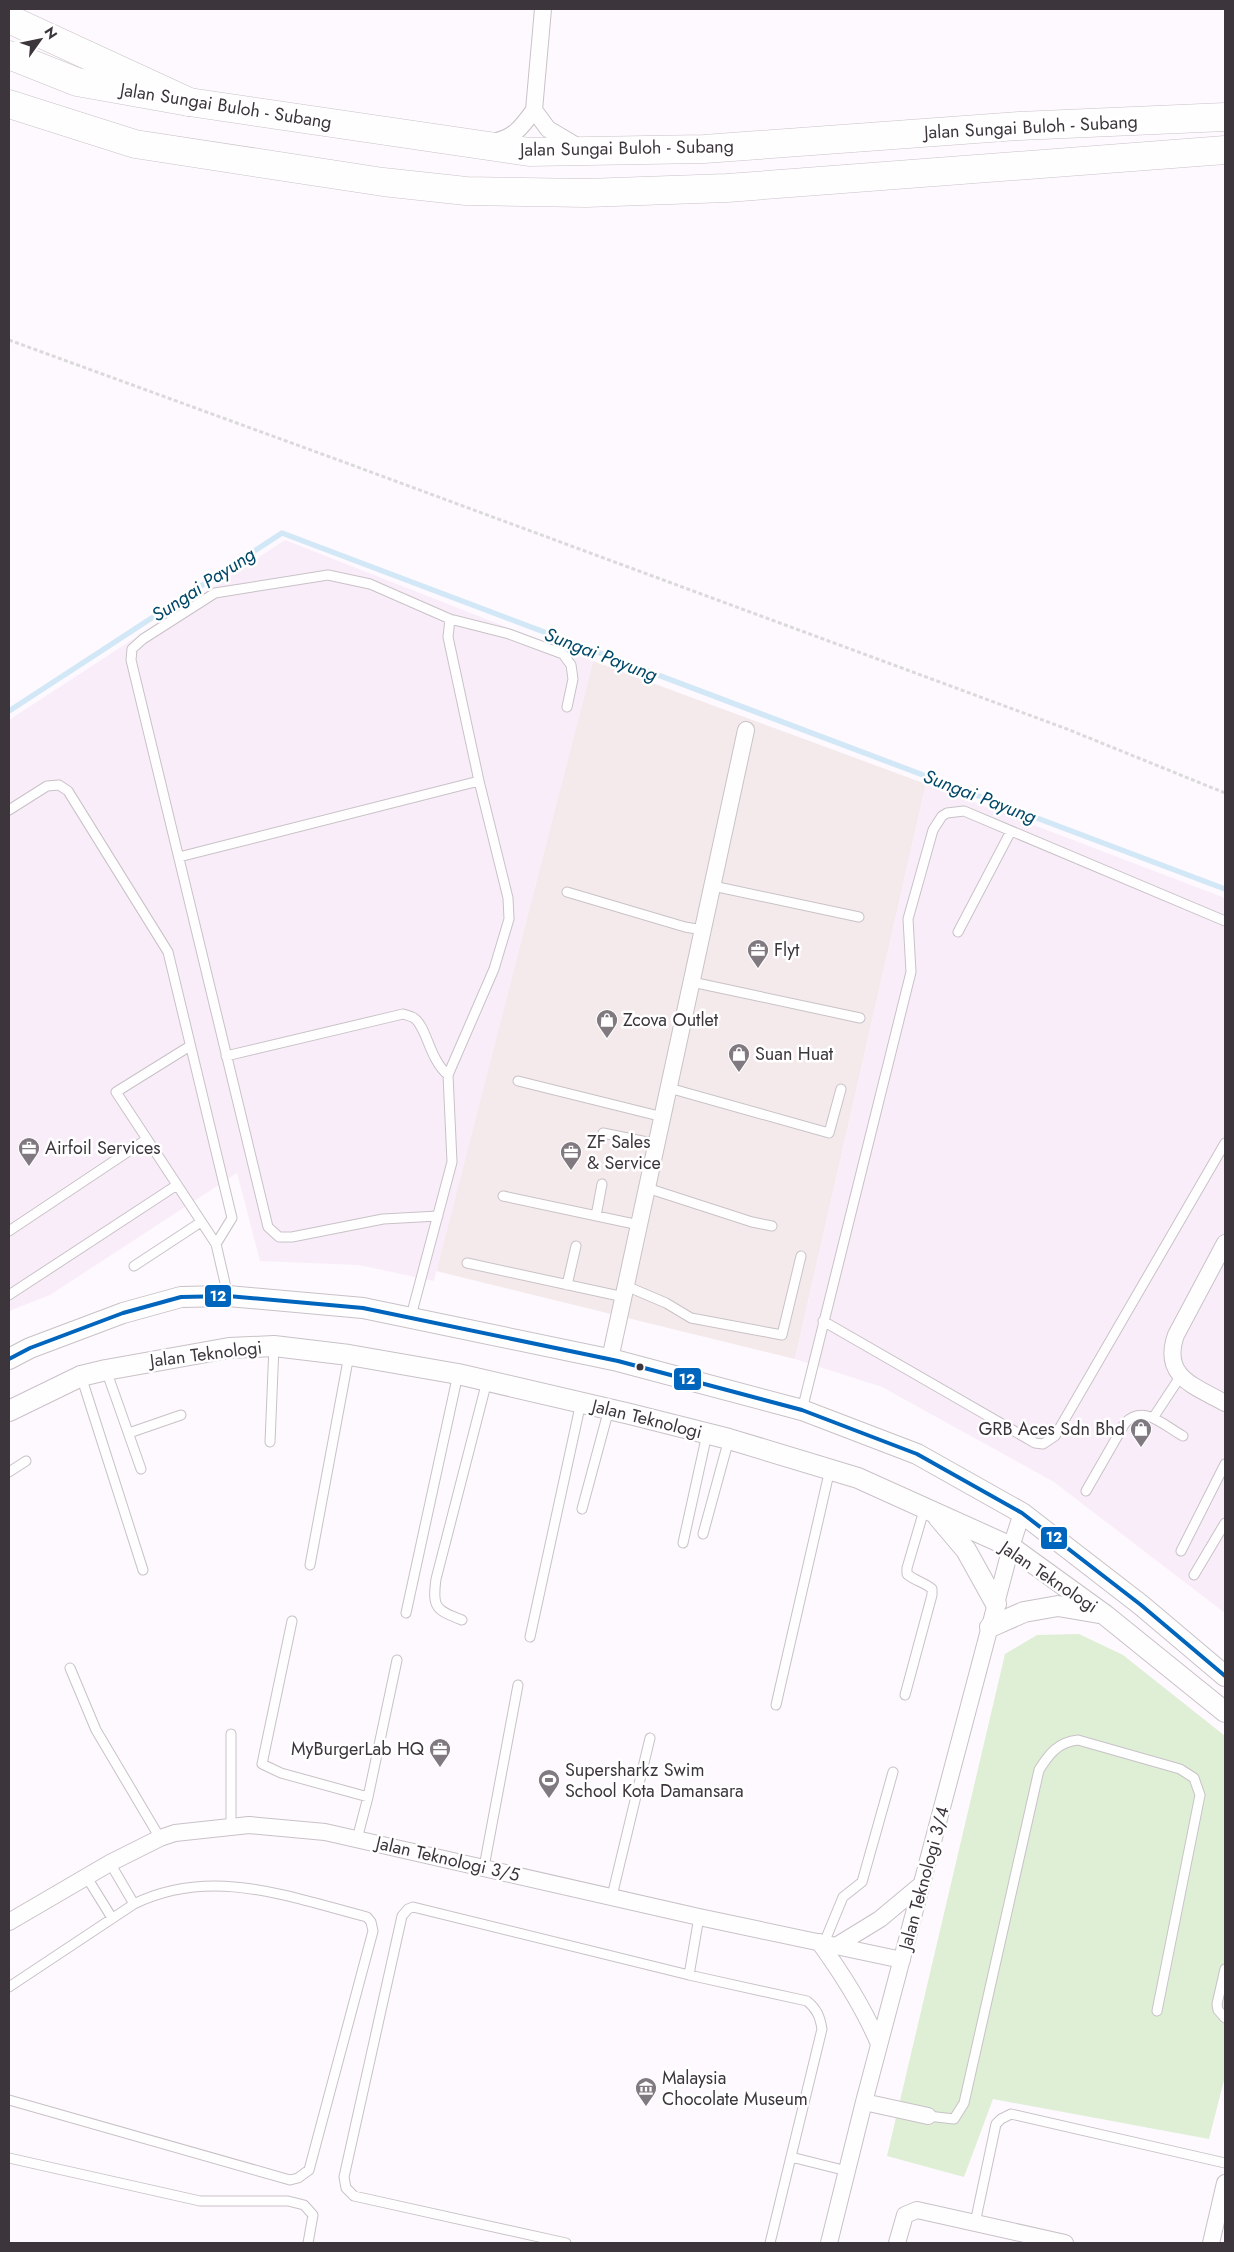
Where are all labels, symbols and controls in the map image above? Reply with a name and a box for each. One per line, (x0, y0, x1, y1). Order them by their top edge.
north arrow (15, 15, 65, 65)
text: N (39, 23, 62, 43)
street label: Jalan Sungai Buloh - Subang (116, 76, 334, 136)
street label: Jalan Sungai Buloh - Subang (922, 108, 1138, 146)
street label: Jalan Sungai Buloh - Subang (518, 133, 734, 163)
water label: Sungai Payung (146, 540, 261, 628)
water label: Sungai Payung (540, 621, 662, 689)
water label: Sungai Payung (919, 763, 1041, 831)
place label: Flyt (774, 937, 800, 963)
office icon: Flyt (746, 938, 770, 969)
place label: Zcova Outlet (623, 1007, 719, 1033)
shop icon: Zcova Outlet (595, 1008, 619, 1039)
place label: Suan Huat (755, 1041, 834, 1067)
shop icon: Suan Huat (727, 1042, 751, 1073)
place label: ZF Sales & Service (587, 1129, 661, 1176)
place label: Airfoil Services (45, 1135, 161, 1161)
office icon: Airfoil Services (17, 1136, 41, 1167)
office icon: ZF Sales & Service (559, 1140, 583, 1171)
line badge: 12 (204, 1284, 232, 1308)
text: 12 (210, 1286, 226, 1306)
street label: Jalan Teknologi (147, 1334, 263, 1374)
unlabelled marker (635, 1362, 645, 1372)
line badge: 12 (673, 1367, 702, 1391)
text: 12 (679, 1369, 695, 1389)
street label: Jalan Teknologi (587, 1392, 705, 1445)
place label: GRB Aces Sdn Bhd (978, 1416, 1125, 1442)
shop icon: GRB Aces Sdn Bhd (1129, 1417, 1153, 1448)
line badge: 12 (1040, 1526, 1068, 1550)
text: 12 (1046, 1527, 1062, 1547)
street label: Jalan Teknologi (993, 1534, 1103, 1619)
place label: MyBurgerLab HQ (291, 1736, 425, 1762)
office icon: MyBurgerLab HQ (428, 1737, 452, 1768)
place label: Supersharkz Swim School Kota Damansara (565, 1757, 744, 1804)
sports icon: Supersharkz Swim School Kota Damansara (537, 1768, 561, 1799)
street label: Jalan Teknologi 3/4 (892, 1803, 956, 1954)
street label: Jalan Teknologi 3/5 (372, 1829, 523, 1888)
place label: Malaysia Chocolate Museum (662, 2065, 808, 2112)
museum icon: Malaysia Chocolate Museum (634, 2076, 658, 2107)

